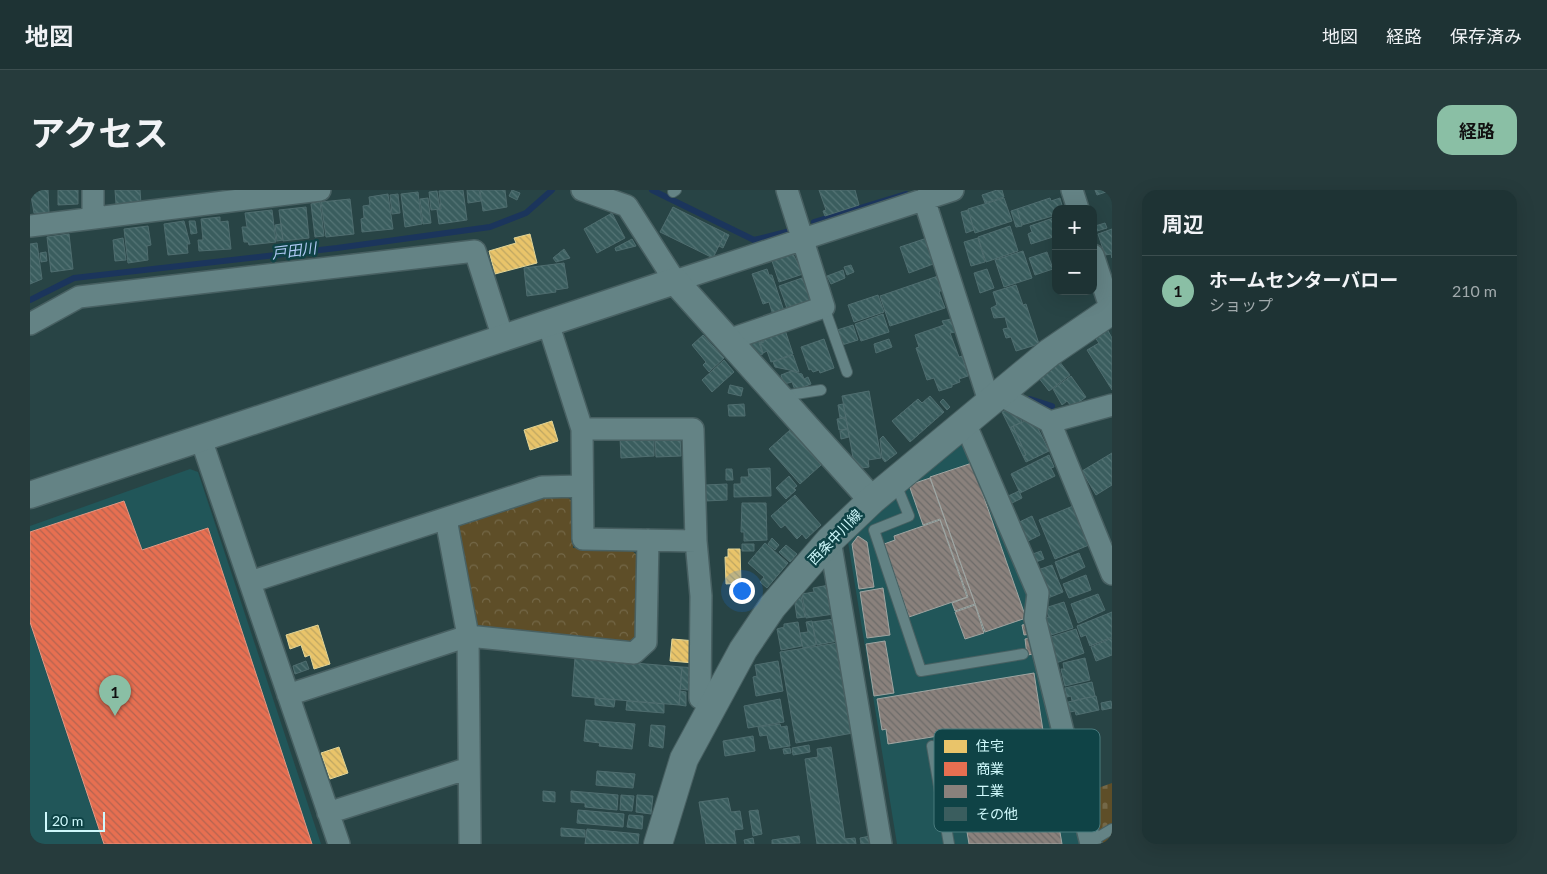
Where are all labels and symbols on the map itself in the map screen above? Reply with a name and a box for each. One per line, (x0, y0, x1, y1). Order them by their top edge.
water label: 戸田川 (270, 238, 319, 262)
street label: 西条中川線 (804, 506, 865, 568)
your location (729, 578, 755, 604)
pin: 1 (99, 675, 131, 716)
legend (934, 729, 1100, 832)
text: 住宅 (976, 737, 1004, 754)
text: 商業 (976, 760, 1004, 777)
text: 工業 (976, 782, 1004, 799)
text: その他 (976, 805, 1018, 822)
scale bar (45, 809, 105, 832)

